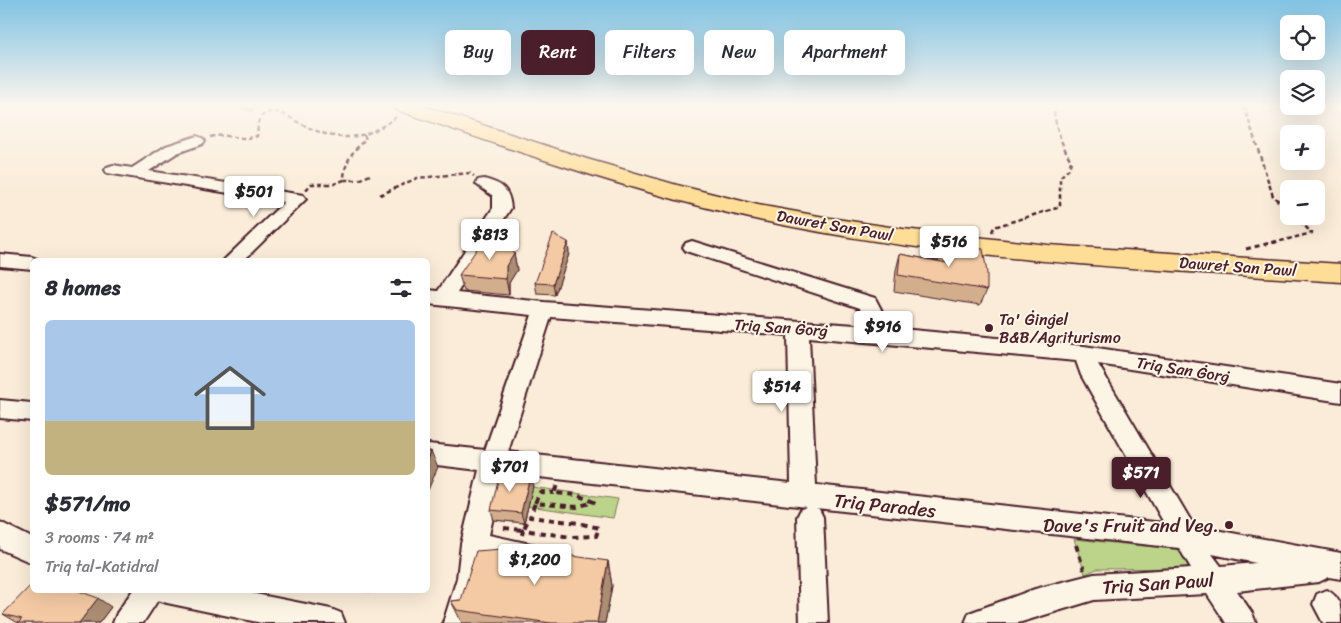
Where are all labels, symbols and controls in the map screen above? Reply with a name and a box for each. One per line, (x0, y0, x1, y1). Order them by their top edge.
map controls (1280, 15, 1325, 225)
button: locate (1280, 15, 1325, 60)
chip: Buy (445, 30, 511, 75)
chip: Rent (521, 30, 595, 75)
chip: Filters (605, 30, 694, 75)
chip: New (704, 30, 774, 75)
chip: Apartment (784, 30, 905, 75)
button: layers (1280, 70, 1325, 115)
button: + (1280, 125, 1325, 170)
pin: $501 (224, 176, 284, 218)
text: $501 (235, 177, 273, 206)
button: − (1280, 180, 1325, 225)
street label: Dawret San Pawl (774, 201, 896, 250)
pin: $813 (460, 218, 520, 261)
text: $813 (472, 220, 508, 249)
pin: $516 (919, 226, 979, 268)
text: $516 (931, 227, 967, 256)
street label: Dawret San Pawl (1178, 248, 1298, 285)
text: 8 homes (45, 269, 120, 307)
icon: filters (387, 274, 415, 302)
place label: Ta' Ġinġel B&B/Agriturismo (999, 305, 1121, 352)
street label: Triq San Ġorġ (733, 310, 830, 345)
pin: $916 (853, 310, 913, 353)
text: $916 (865, 312, 901, 341)
marker: Ta' Ġinġel B&B/Agriturismo (983, 322, 995, 334)
street label: Triq San Ġorġ (1134, 348, 1232, 391)
icon: home (185, 353, 275, 443)
pin: $514 (752, 370, 812, 413)
text: $514 (763, 372, 801, 401)
pin: $701 (480, 450, 540, 493)
text: $701 (492, 452, 528, 481)
pin: $571 (1111, 456, 1171, 499)
text: $571 (1123, 458, 1159, 487)
street label: Triq Parades (832, 484, 938, 527)
text: $571/mo (45, 485, 130, 523)
place label: Dave's Fruit and Veg. (1043, 509, 1219, 542)
marker: Dave's Fruit and Veg. (1223, 519, 1235, 531)
text: 3 rooms · 74 m² (45, 523, 154, 552)
pin: $1,200 (494, 544, 576, 586)
text: $1,200 (509, 545, 561, 574)
text: Triq tal-Katidral (45, 552, 159, 581)
street label: Triq San Pawl (1101, 563, 1216, 604)

